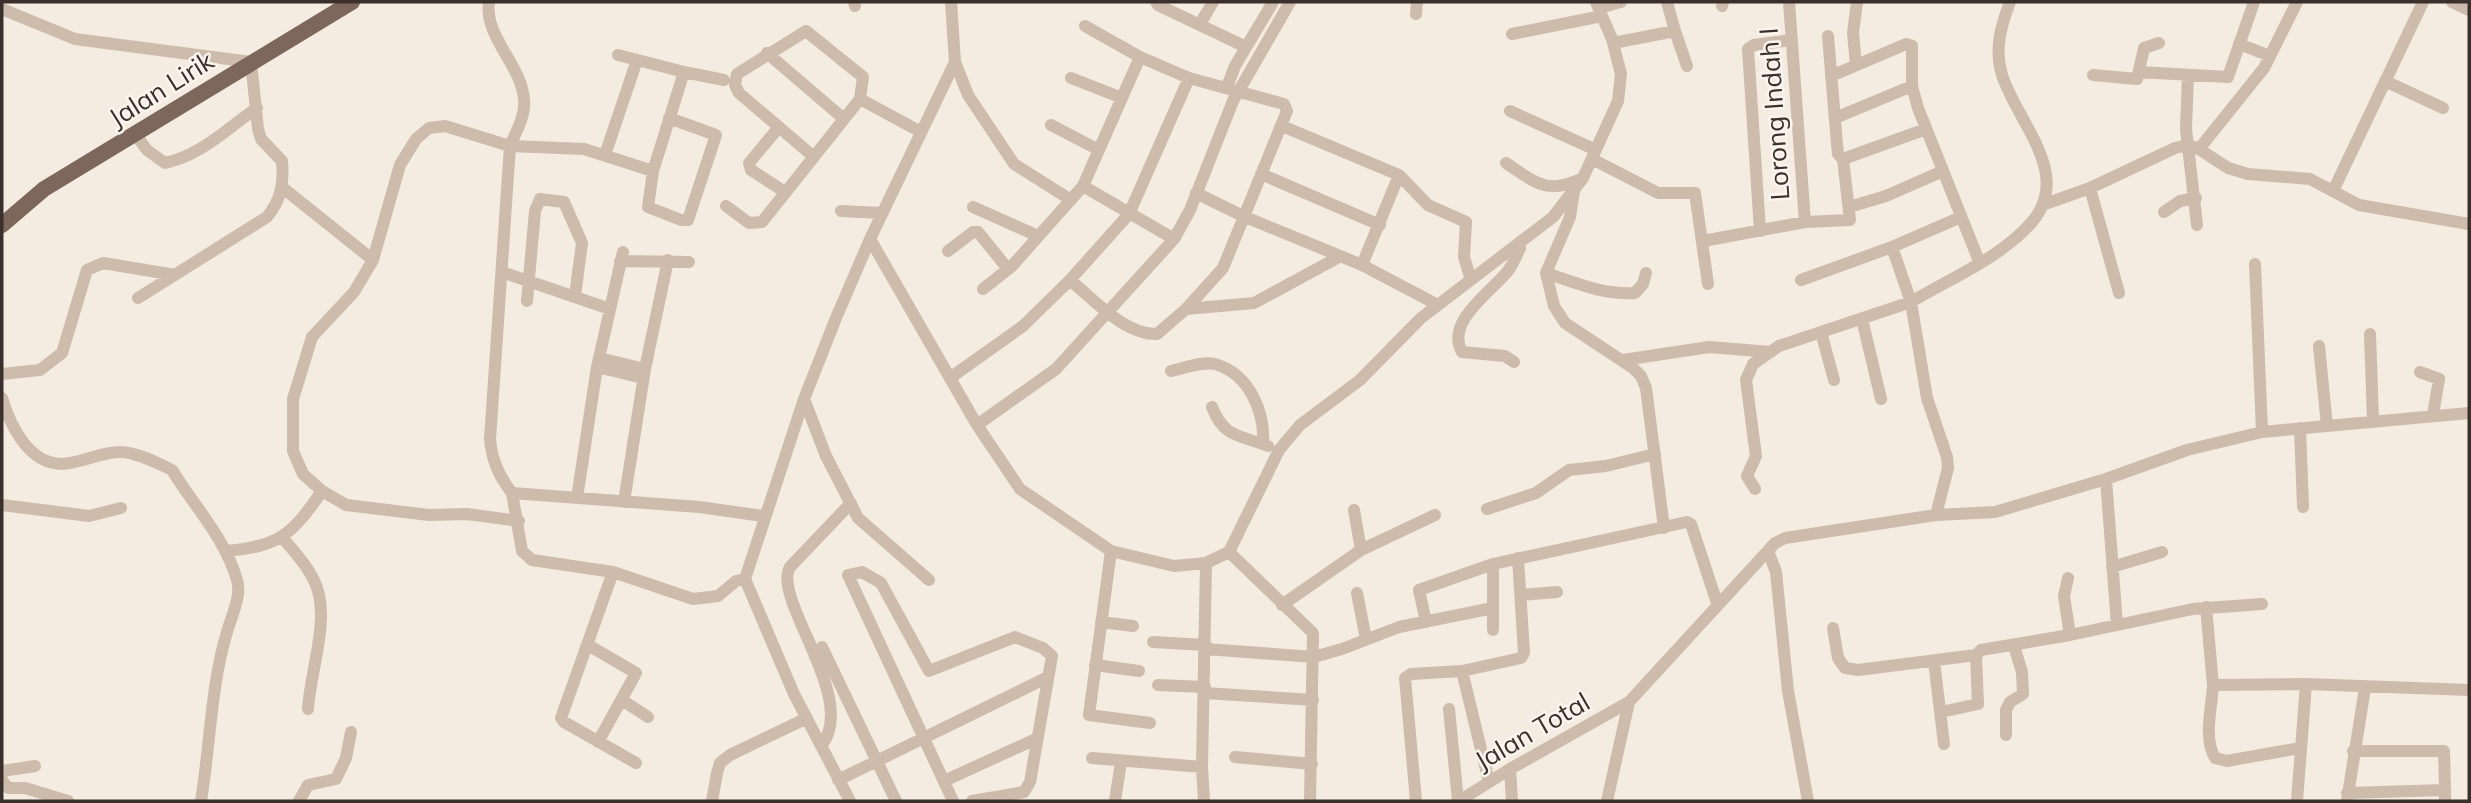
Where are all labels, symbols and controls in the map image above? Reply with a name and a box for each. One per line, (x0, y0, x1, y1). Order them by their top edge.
street label: Lorong Indah I (1752, 27, 1796, 201)
street label: Jalan Lirik (102, 44, 220, 134)
street label: Jalan Total (1469, 685, 1595, 777)

